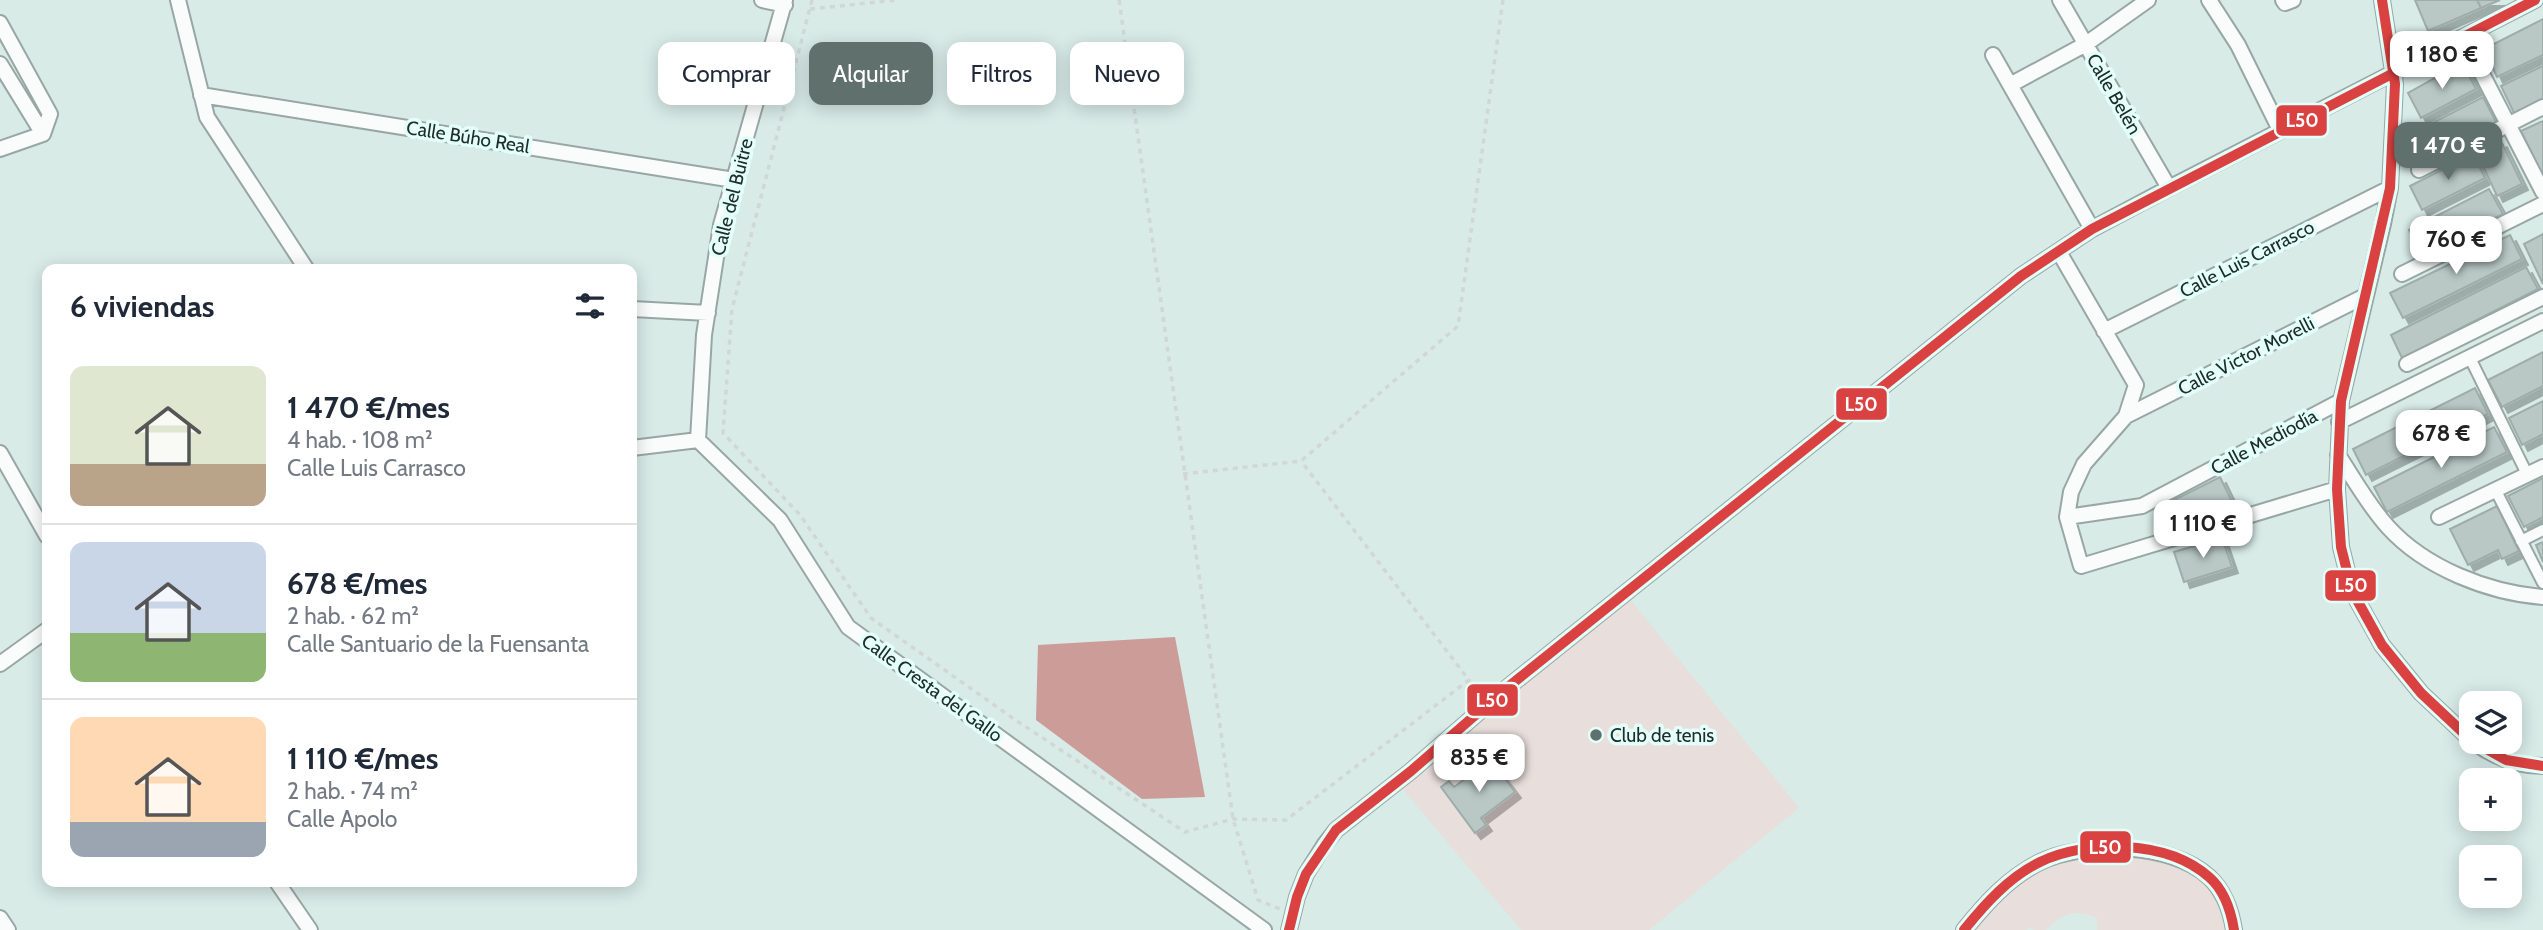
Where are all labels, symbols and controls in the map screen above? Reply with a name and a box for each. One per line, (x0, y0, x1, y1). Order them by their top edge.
pin: 1 180 € (2377, 32, 2507, 91)
text: 1 180 € (2406, 40, 2478, 68)
chip: Comprar (658, 42, 795, 105)
chip: Alquilar (809, 42, 933, 105)
chip: Filtros (947, 42, 1056, 105)
chip: Nuevo (1070, 42, 1184, 105)
street label: Calle Belén (2082, 49, 2146, 139)
line badge: L50 (2275, 104, 2328, 137)
text: L50 (2285, 109, 2319, 132)
street label: Calle Búho Real (405, 116, 532, 158)
pin: 1 470 € (2383, 122, 2513, 182)
text: 1 470 € (2410, 131, 2486, 159)
street label: Calle del Buitre (706, 136, 758, 258)
street label: Calle Luis Carrasco (2176, 215, 2318, 303)
pin: 760 € (2407, 216, 2505, 276)
text: 760 € (2426, 225, 2486, 253)
icon: filters (571, 287, 609, 325)
text: 6 viviendas (70, 288, 215, 325)
street label: Calle Victor Morelli (2174, 312, 2318, 400)
line badge: L50 (1835, 387, 1888, 421)
text: 1 470 €/mes (287, 389, 450, 426)
text: L50 (1844, 393, 1878, 416)
icon: home (126, 394, 210, 478)
street label: Calle Mediodía (2207, 404, 2321, 480)
pin: 678 € (2392, 410, 2490, 470)
text: 678 € (2412, 419, 2470, 447)
text: 4 hab. · 108 m² (287, 426, 433, 454)
text: Calle Luis Carrasco (287, 454, 466, 482)
pin: 1 110 € (2138, 500, 2268, 560)
text: 1 110 € (2170, 509, 2236, 537)
text: 678 €/mes (287, 565, 427, 602)
line badge: L50 (2324, 569, 2377, 602)
icon: home (126, 570, 210, 654)
text: L50 (2334, 574, 2368, 597)
text: 2 hab. · 62 m² (287, 602, 419, 630)
street label: Calle Cresta del Gallo (857, 629, 1007, 747)
text: Calle Santuario de la Fuensanta (287, 630, 589, 658)
line badge: L50 (1466, 683, 1519, 717)
text: L50 (1475, 689, 1509, 712)
map controls (2459, 691, 2522, 908)
button: layers (2459, 691, 2522, 754)
place label: Club de tenis (1610, 724, 1714, 747)
marker: Club de tenis (1588, 727, 1604, 743)
pin: 835 € (1430, 734, 1528, 794)
text: 1 110 €/mes (287, 740, 438, 777)
text: 835 € (1450, 743, 1508, 771)
icon: home (126, 745, 210, 829)
button: + (2459, 768, 2522, 831)
text: 2 hab. · 74 m² (287, 777, 418, 805)
text: Calle Apolo (287, 805, 398, 833)
line badge: L50 (2079, 830, 2132, 864)
text: L50 (2088, 836, 2122, 859)
button: − (2459, 845, 2522, 908)

